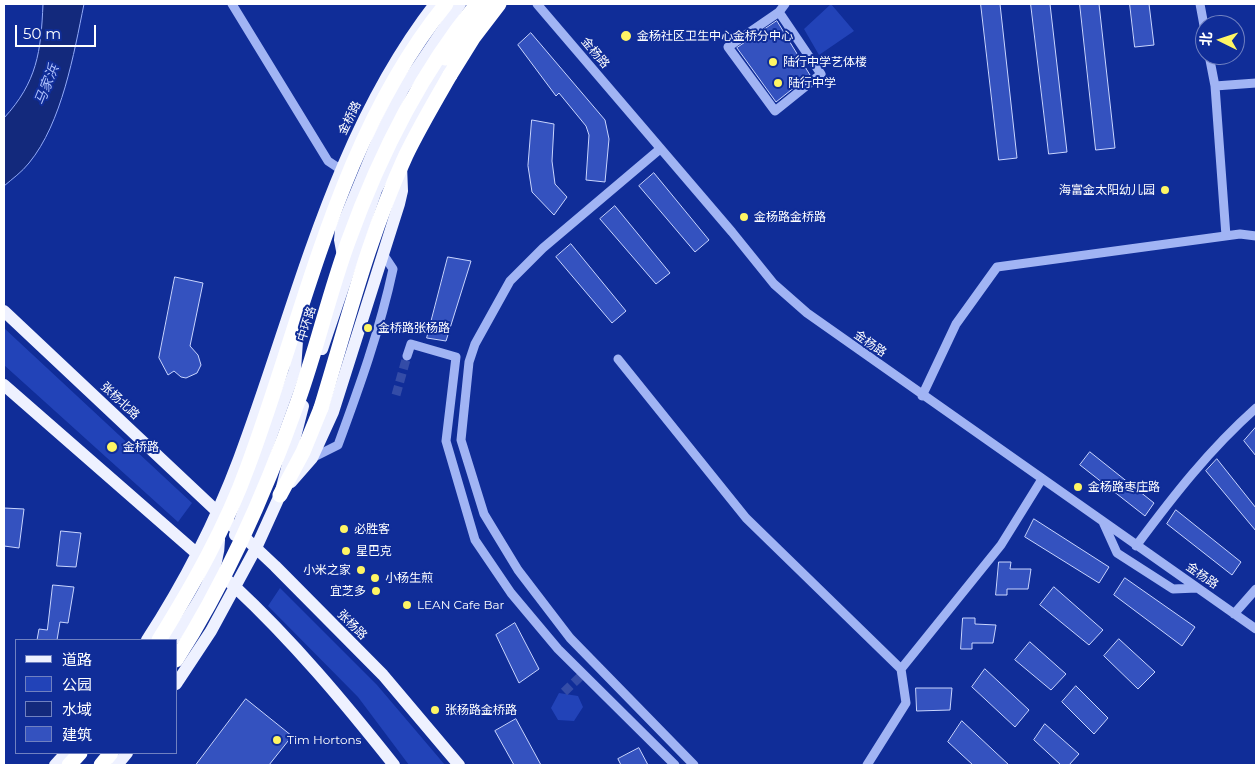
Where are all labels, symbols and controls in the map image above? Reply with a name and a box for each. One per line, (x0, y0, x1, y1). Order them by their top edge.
scale bar (18, 15, 99, 47)
north arrow (1195, 15, 1245, 65)
text: 50 m (23, 24, 61, 43)
marker: 金杨社区卫生中心金桥分中心 (619, 29, 633, 43)
place label: 金杨社区卫生中心金桥分中心 (637, 29, 793, 43)
text: 北 (1197, 31, 1216, 47)
street label: 金杨路 (578, 35, 612, 71)
place label: 陆行中学艺体楼 (783, 55, 867, 69)
marker: 陆行中学艺体楼 (767, 56, 779, 68)
water label: 马家浜 (31, 62, 63, 108)
place label: 陆行中学 (788, 76, 836, 90)
marker: 陆行中学 (772, 77, 784, 89)
street label: 金桥路 (336, 99, 364, 137)
place label: 海富金太阳幼儿园 (1059, 183, 1155, 197)
marker: 海富金太阳幼儿园 (1159, 184, 1171, 196)
place label: 金杨路金桥路 (754, 210, 826, 224)
marker: 金杨路金桥路 (738, 211, 750, 223)
street label: 中环路 (295, 305, 319, 343)
place label: 金桥路张杨路 (378, 321, 450, 335)
marker: 金桥路张杨路 (362, 322, 374, 334)
street label: 金杨路 (851, 328, 889, 360)
street label: 张杨北路 (98, 379, 142, 423)
marker: 金桥路 (105, 440, 119, 454)
place label: 金桥路 (123, 440, 159, 454)
place label: 金杨路枣庄路 (1088, 480, 1160, 494)
marker: 金杨路枣庄路 (1072, 481, 1084, 493)
place label: 必胜客 (354, 522, 390, 536)
marker: 必胜客 (338, 523, 350, 535)
place label: 星巴克 (356, 544, 392, 558)
marker: 星巴克 (340, 545, 352, 557)
street label: 金杨路 (1183, 560, 1221, 592)
place label: 小米之家 (303, 563, 351, 577)
marker: 小米之家 (355, 564, 367, 576)
place label: 小杨生煎 (385, 571, 433, 585)
marker: 小杨生煎 (369, 572, 381, 584)
place label: 宜芝多 (330, 584, 366, 598)
marker: 宜芝多 (370, 585, 382, 597)
place label: LEAN Cafe Bar (417, 598, 504, 612)
marker: LEAN Cafe Bar (401, 599, 413, 611)
street label: 张杨路 (334, 607, 370, 643)
legend (15, 639, 178, 754)
text: 道路 (62, 650, 92, 669)
text: 公园 (62, 675, 92, 694)
text: 水域 (62, 700, 92, 719)
place label: 张杨路金桥路 (445, 703, 517, 717)
marker: 张杨路金桥路 (429, 704, 441, 716)
text: 建筑 (62, 725, 92, 744)
place label: Tim Hortons (287, 733, 361, 747)
marker: Tim Hortons (271, 734, 283, 746)

